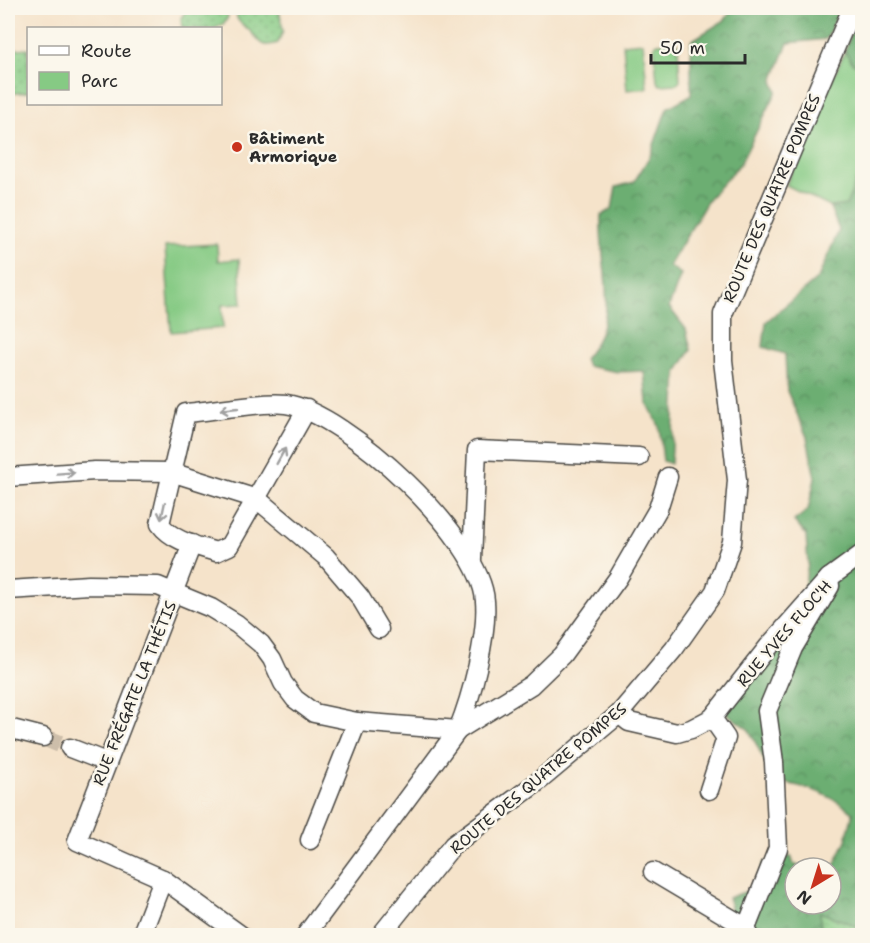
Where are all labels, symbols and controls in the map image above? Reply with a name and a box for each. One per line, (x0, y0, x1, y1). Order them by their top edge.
legend (27, 27, 222, 105)
scale bar (651, 27, 746, 65)
text: 50 m (660, 36, 705, 60)
text: Route (81, 39, 132, 63)
text: Parc (81, 69, 118, 93)
street label: ROUTE DES QUATRE POMPES (718, 91, 825, 306)
place label: Bâtiment Armorique (249, 128, 338, 167)
marker: Bâtiment Armorique (230, 140, 244, 154)
one-way arrow (219, 404, 239, 415)
one-way arrow (276, 448, 287, 466)
one-way arrow (55, 468, 75, 479)
one-way arrow (157, 501, 168, 520)
street label: RUE YVES FLOC'H (732, 576, 837, 691)
street label: RUE FRÉGATE LA THÉTIS (88, 598, 181, 789)
street label: ROUTE DES QUATRE POMPES (446, 698, 631, 859)
north arrow (783, 856, 843, 916)
text: N (793, 885, 816, 910)

